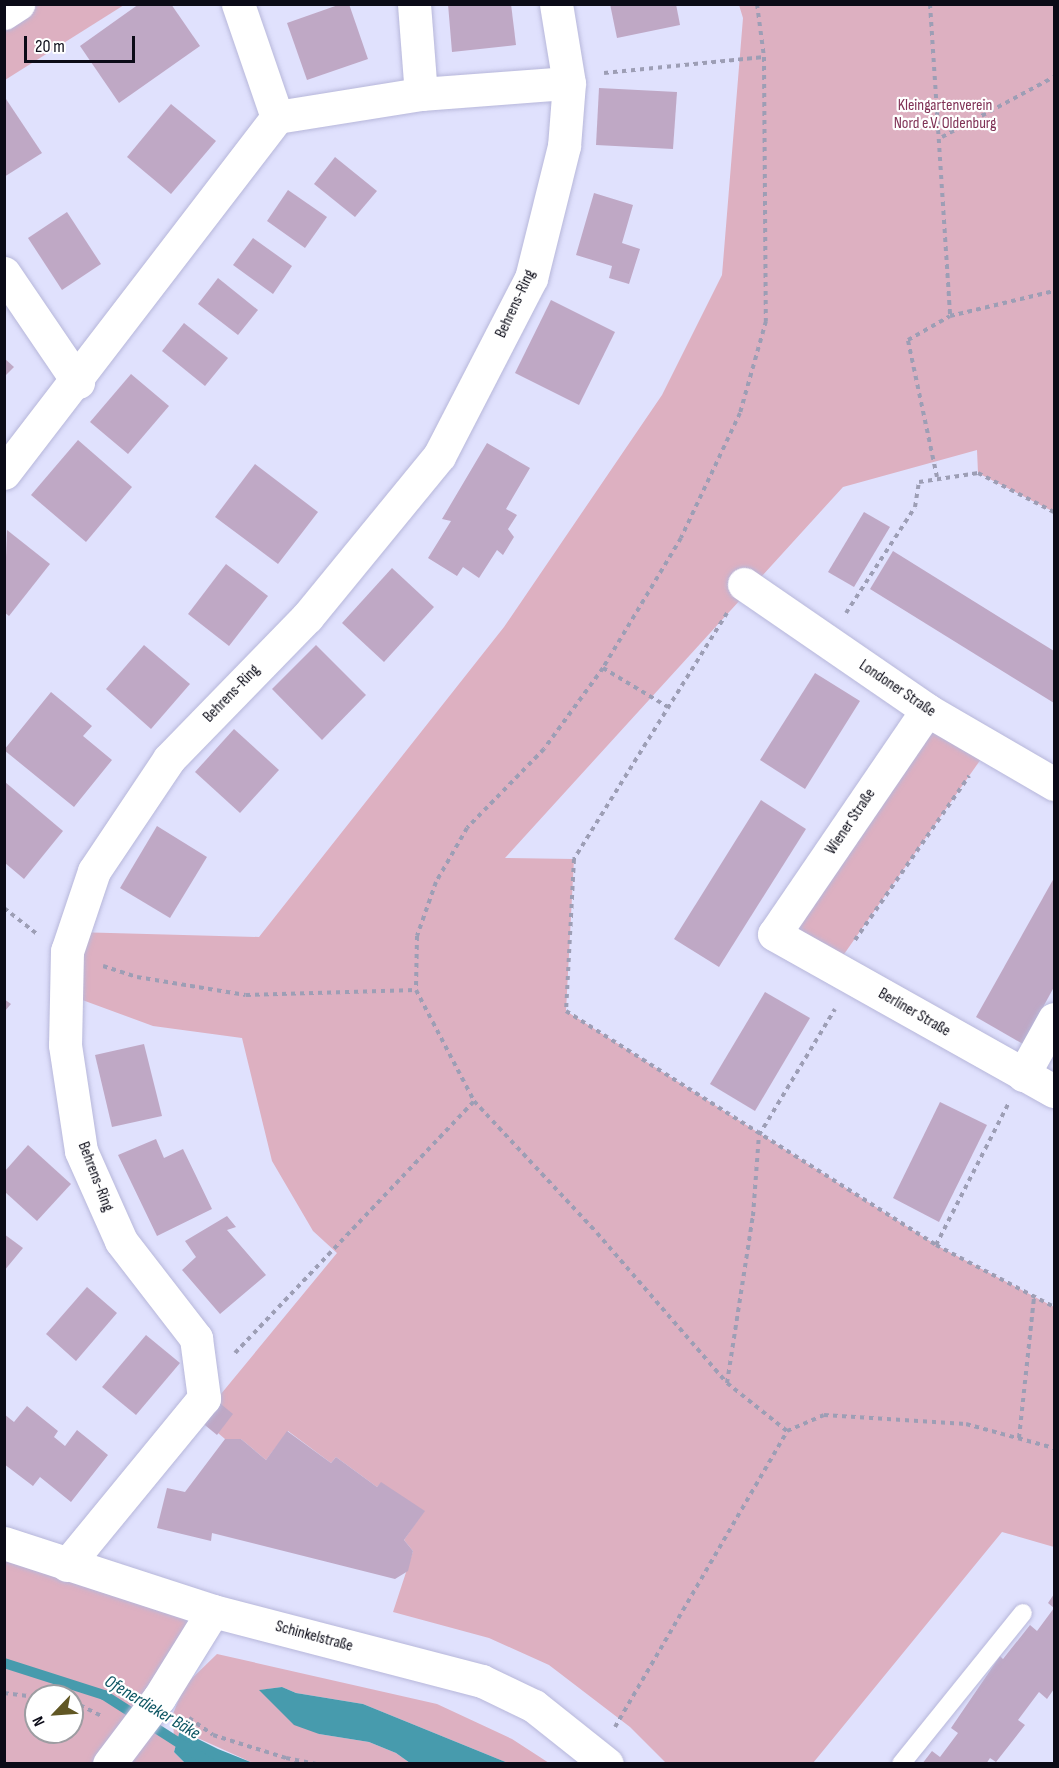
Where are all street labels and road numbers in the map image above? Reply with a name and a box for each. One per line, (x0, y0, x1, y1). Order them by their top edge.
street label: Behrens-Ring (492, 267, 540, 341)
street label: Londoner Straße (855, 656, 939, 722)
street label: Behrens-Ring (200, 661, 264, 727)
street label: Wiener Straße (822, 785, 880, 859)
street label: Berliner Straße (874, 985, 954, 1041)
street label: Behrens-Ring (73, 1139, 117, 1215)
street label: Schinkelstraße (273, 1617, 355, 1657)

